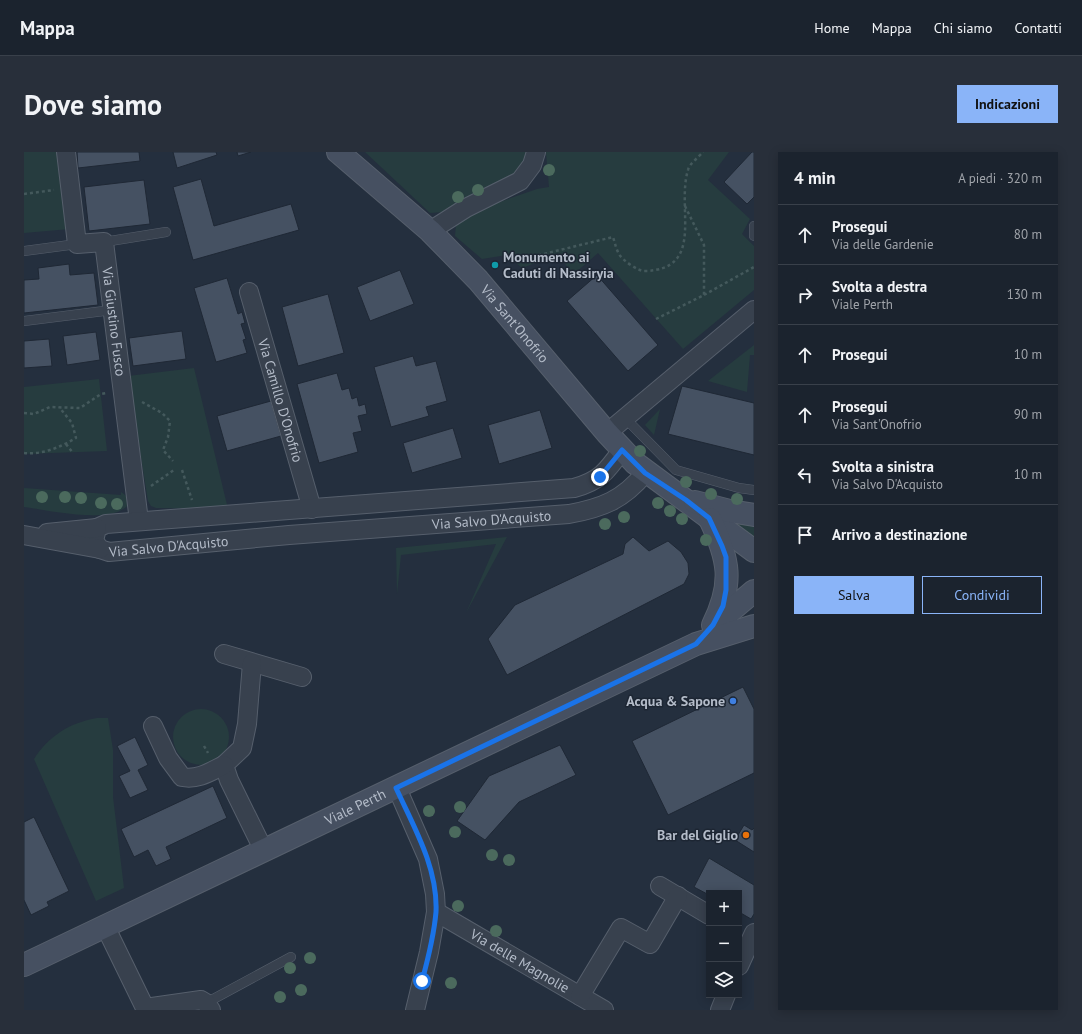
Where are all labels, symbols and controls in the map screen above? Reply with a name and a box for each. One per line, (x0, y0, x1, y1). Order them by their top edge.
text: Mappa (20, 16, 75, 40)
text: Home (814, 19, 850, 37)
text: Mappa (872, 19, 912, 37)
text: Chi siamo (934, 19, 992, 37)
text: Contatti (1014, 19, 1062, 37)
button: Indicazioni (957, 85, 1058, 123)
text: Dove siamo (24, 86, 162, 123)
text: 4 min (794, 167, 835, 189)
text: A piedi · 320 m (958, 170, 1042, 187)
text: Prosegui (832, 217, 888, 236)
icon: ahead (794, 224, 816, 246)
text: 80 m (1014, 226, 1042, 243)
text: Via delle Gardenie (832, 236, 934, 253)
place label: Monumento ai Caduti di Nassiryia (503, 248, 614, 282)
marker: Monumento ai Caduti di Nassiryia (490, 260, 500, 270)
street label: Via Giustino Fusco (98, 265, 130, 377)
text: Svolta a destra (832, 277, 927, 296)
street label: Via Sant'Onofrio (476, 280, 553, 367)
icon: right (794, 284, 816, 306)
text: 130 m (1007, 286, 1042, 303)
text: Viale Perth (832, 296, 893, 313)
street label: Via Camillo D'Onofrio (254, 336, 307, 464)
icon: ahead (794, 344, 816, 366)
text: Prosegui (832, 345, 888, 364)
text: 10 m (1014, 346, 1042, 363)
text: Prosegui (832, 397, 888, 416)
icon: ahead (794, 404, 816, 426)
text: 90 m (1014, 406, 1042, 423)
text: Via Sant'Onofrio (832, 416, 922, 433)
text: Svolta a sinistra (832, 457, 934, 476)
icon: left (794, 464, 816, 486)
text: 10 m (1014, 466, 1042, 483)
route end (591, 468, 609, 486)
text: Via Salvo D'Acquisto (832, 476, 943, 493)
street label: Via Salvo D'Acquisto (430, 506, 552, 533)
icon: arrive (794, 524, 816, 546)
text: Arrivo a destinazione (832, 525, 967, 544)
street label: Via Salvo D'Acquisto (107, 532, 229, 561)
button: Salva (794, 576, 914, 614)
button: Condividi (922, 576, 1042, 614)
place label: Acqua & Sapone (626, 692, 725, 710)
marker: Acqua & Sapone (728, 696, 738, 706)
street label: Viale Perth (321, 785, 389, 830)
place label: Bar del Giglio (657, 826, 738, 844)
marker: Bar del Giglio (741, 830, 751, 840)
map controls (706, 890, 742, 998)
button: + (706, 890, 742, 926)
street label: Via delle Magnolie (466, 924, 573, 997)
button: − (706, 926, 742, 962)
button: layers (706, 962, 742, 998)
route start (413, 972, 431, 990)

